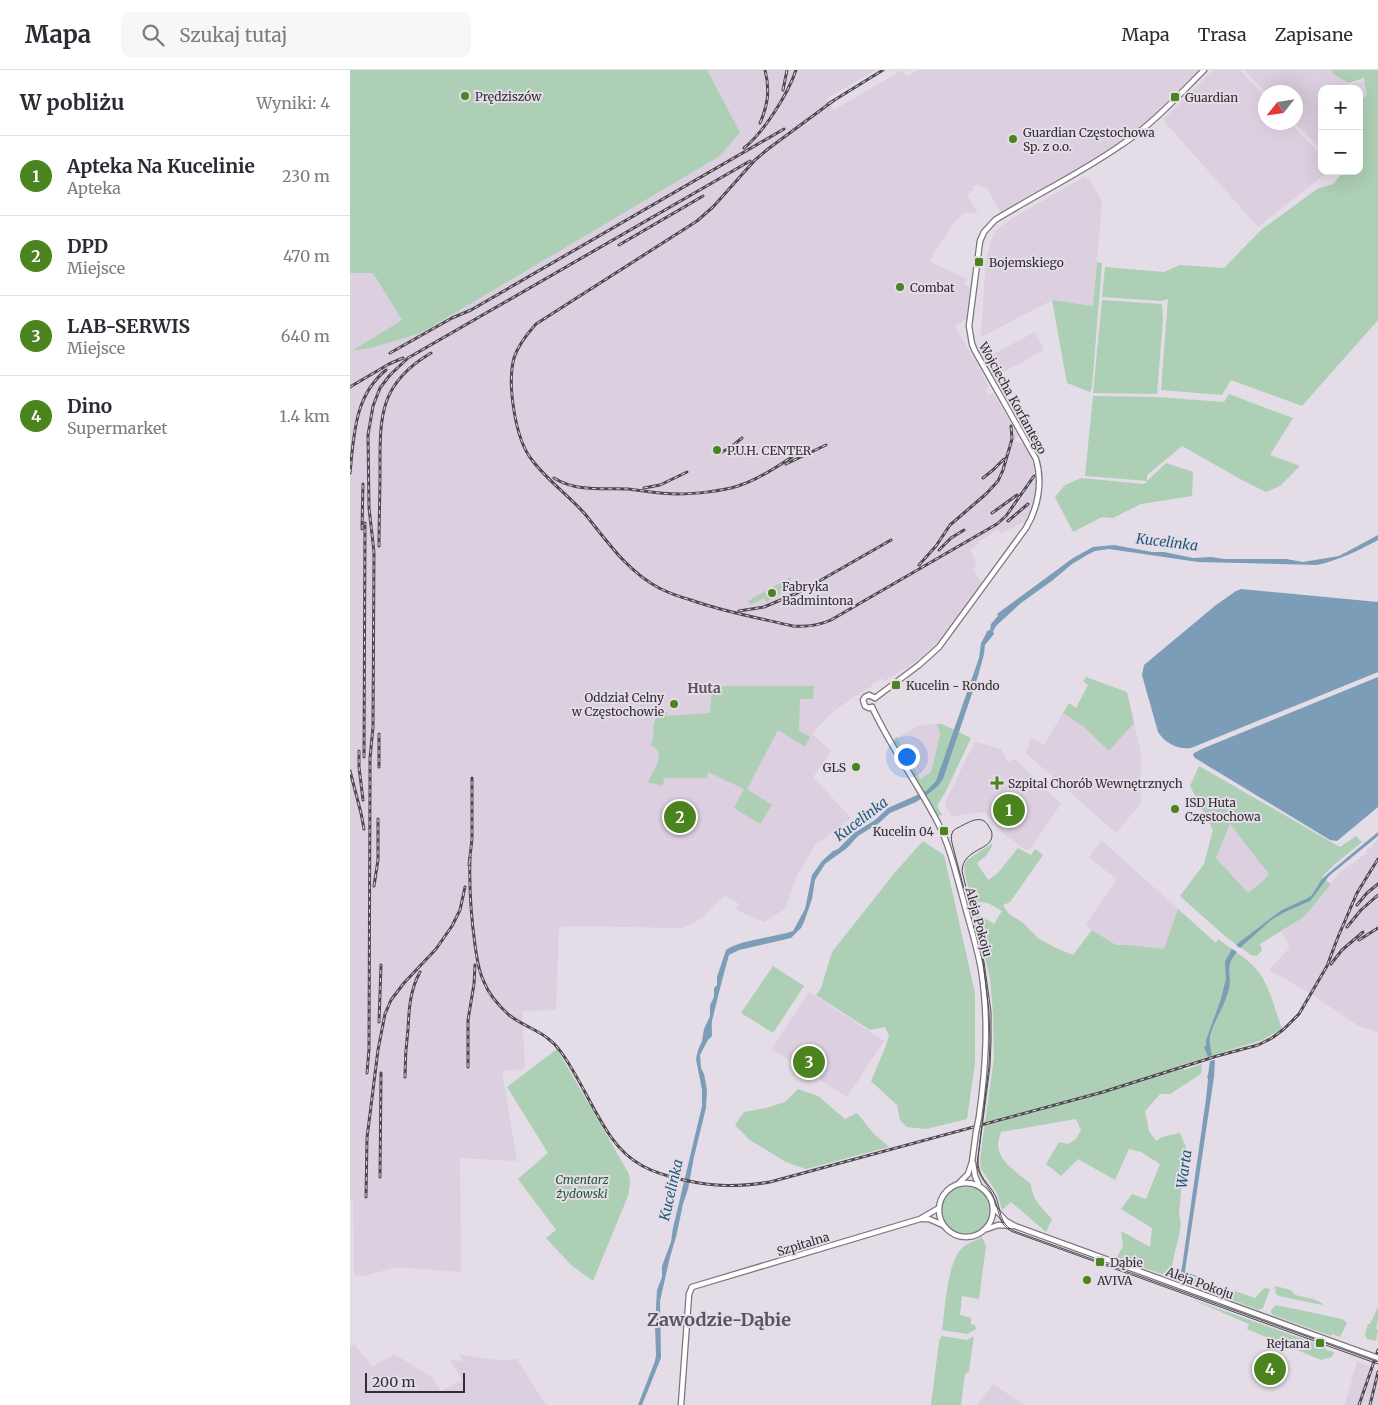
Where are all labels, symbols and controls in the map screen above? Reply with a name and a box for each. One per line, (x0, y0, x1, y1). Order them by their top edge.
search box (121, 12, 471, 57)
text: Mapa (25, 19, 91, 50)
icon: search (139, 21, 167, 49)
text: Szukaj tutaj (179, 23, 287, 47)
text: Mapa (1122, 23, 1170, 46)
text: Trasa (1198, 23, 1247, 46)
text: Zapisane (1275, 23, 1353, 46)
north arrow (1258, 85, 1303, 130)
map controls (1318, 85, 1363, 175)
button: + (1318, 85, 1363, 130)
text: W pobliżu (20, 89, 125, 116)
place label: Prędziszów (475, 89, 542, 104)
marker: Prędziszów (459, 90, 471, 102)
place label: Guardian (1185, 90, 1238, 105)
marker: Guardian (1169, 91, 1181, 103)
text: Wyniki: 4 (256, 93, 330, 113)
place label: Guardian Częstochowa Sp. z o.o. (1023, 125, 1155, 154)
button: − (1318, 130, 1363, 175)
marker: Guardian Częstochowa Sp. z o.o. (1007, 133, 1019, 145)
text: Apteka Na Kucelinie (67, 154, 255, 178)
text: 1 (32, 166, 40, 186)
text: 230 m (282, 166, 330, 186)
text: Apteka (67, 178, 121, 198)
text: DPD (67, 234, 108, 258)
text: 2 (31, 246, 41, 266)
text: 470 m (283, 246, 330, 266)
place label: Bojemskiego (989, 255, 1064, 270)
marker: Bojemskiego (973, 256, 985, 268)
text: Miejsce (67, 258, 125, 278)
place label: Combat (910, 280, 955, 295)
marker: Combat (894, 281, 906, 293)
text: LAB-SERWIS (67, 314, 190, 338)
text: 3 (31, 326, 41, 346)
text: 640 m (281, 326, 330, 346)
text: Miejsce (67, 338, 125, 358)
street label: Wojciecha Korfantego (975, 338, 1050, 457)
text: Dino (67, 394, 112, 418)
text: 4 (31, 406, 41, 426)
text: 1.4 km (280, 406, 330, 426)
text: Supermarket (67, 418, 168, 438)
place label: P.U.H. CENTER (727, 443, 812, 458)
marker: P.U.H. CENTER (711, 444, 723, 456)
water label: Kucelinka (1134, 529, 1199, 555)
place label: Fabryka Badmintona (782, 579, 854, 608)
marker: Fabryka Badmintona (766, 587, 778, 599)
place label: Kucelin - Rondo (906, 678, 1000, 693)
district label: Huta (687, 679, 721, 697)
marker: Kucelin - Rondo (890, 679, 902, 691)
place label: Oddział Celny w Częstochowie (571, 690, 664, 719)
marker: Oddział Celny w Częstochowie (668, 698, 680, 710)
your location (894, 744, 920, 770)
place label: GLS (823, 760, 846, 775)
marker: GLS (850, 761, 862, 773)
marker: Szpital Chorób Wewnętrznych (990, 776, 1004, 790)
place label: Szpital Chorób Wewnętrznych (1008, 776, 1183, 791)
pin: 1 (993, 791, 1025, 829)
water label: Kucelinka (830, 793, 891, 846)
place label: ISD Huta Częstochowa (1185, 795, 1261, 824)
pin: 2 (664, 798, 696, 836)
marker: ISD Huta Częstochowa (1169, 803, 1181, 815)
place label: Kucelin 04 (873, 824, 935, 839)
marker: Kucelin 04 (938, 825, 950, 837)
street label: Aleja Pokoju (962, 885, 996, 959)
pin: 3 (793, 1043, 825, 1081)
water label: Warta (1172, 1149, 1196, 1189)
water label: Kucelinka (655, 1158, 687, 1223)
park label: Cmentarz żydowski (555, 1172, 610, 1201)
street label: Szpitalna (775, 1229, 832, 1259)
place label: Dąbie (1110, 1255, 1143, 1270)
marker: Dąbie (1094, 1256, 1106, 1268)
street label: Aleja Pokoju (1163, 1263, 1236, 1302)
place label: AVIVA (1096, 1273, 1133, 1288)
marker: AVIVA (1081, 1274, 1093, 1286)
district label: Zawodzie-Dąbie (647, 1308, 791, 1331)
place label: Rejtana (1266, 1336, 1311, 1351)
marker: Rejtana (1314, 1337, 1326, 1349)
pin: 4 (1254, 1350, 1286, 1388)
scale bar (365, 1370, 465, 1393)
text: 200 m (372, 1373, 415, 1391)

